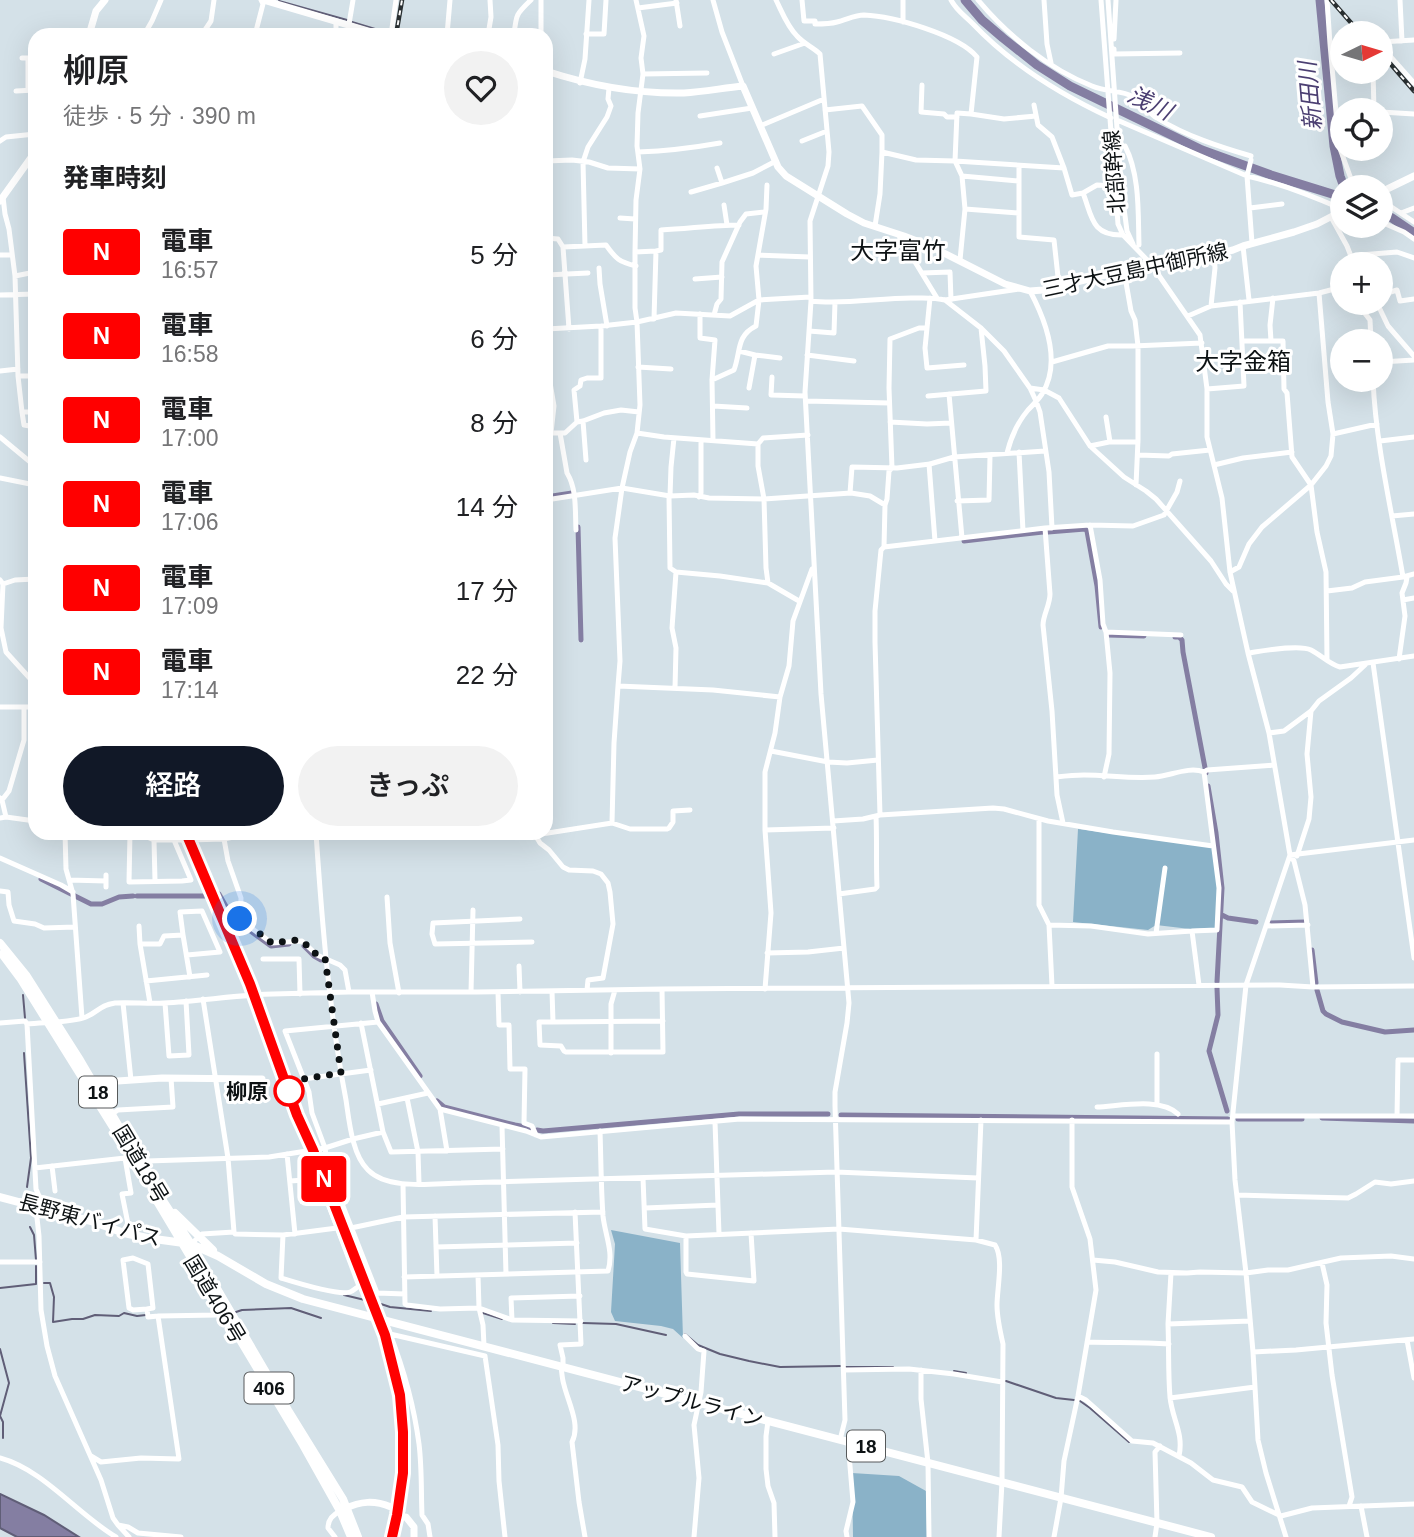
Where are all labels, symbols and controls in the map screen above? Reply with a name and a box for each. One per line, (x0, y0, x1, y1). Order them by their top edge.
north arrow (1330, 21, 1393, 84)
map controls (1330, 21, 1393, 392)
button: heart (444, 51, 518, 125)
text: 柳原 (63, 52, 129, 89)
water label: 新田川 (1294, 58, 1326, 132)
water label: 浅川 (1124, 81, 1179, 126)
button: locate (1330, 98, 1393, 161)
text: 徒歩 · 5 分 · 390 m (63, 103, 256, 129)
street label: 北部幹線 (1100, 129, 1128, 215)
text: 発車時刻 (63, 163, 167, 193)
button: layers (1330, 175, 1393, 238)
text: 電車 (161, 226, 213, 256)
district label: 大字富竹 (850, 237, 946, 264)
text: N (93, 238, 110, 265)
street label: 三才大豆島中御所線 (1040, 239, 1230, 301)
text: 5 分 (470, 240, 518, 270)
button: + (1330, 252, 1393, 315)
text: 16:57 (161, 257, 219, 283)
text: 電車 (161, 310, 213, 340)
text: N (93, 322, 110, 349)
text: 6 分 (470, 324, 518, 354)
button: − (1330, 329, 1393, 392)
text: 16:58 (161, 341, 219, 367)
district label: 大字金箱 (1195, 348, 1291, 375)
text: 電車 (161, 394, 213, 424)
text: N (93, 406, 110, 433)
text: 8 分 (470, 408, 518, 438)
text: 17:00 (161, 425, 219, 451)
text: 電車 (161, 478, 213, 508)
text: N (93, 490, 110, 517)
text: 14 分 (456, 492, 518, 522)
text: 17:06 (161, 509, 219, 535)
text: 電車 (161, 562, 213, 592)
text: N (93, 574, 110, 601)
text: 17 分 (456, 576, 518, 606)
text: 17:09 (161, 593, 219, 619)
text: 電車 (161, 646, 213, 676)
text: N (93, 658, 110, 685)
text: 22 分 (456, 660, 518, 690)
text: 17:14 (161, 677, 219, 703)
button: 経路 (63, 746, 284, 826)
button: きっぷ (298, 746, 518, 826)
your location (222, 901, 257, 936)
road number: 18 (79, 1076, 117, 1108)
marker: 柳原 (274, 1076, 304, 1106)
place label: 柳原 (226, 1080, 268, 1103)
street label: 国道18号 (109, 1121, 173, 1207)
line badge: N (301, 1156, 347, 1202)
text: N (315, 1165, 333, 1192)
street label: 長野東バイパス (16, 1190, 164, 1250)
street label: 国道406号 (180, 1251, 250, 1347)
street label: アップルライン (618, 1371, 766, 1431)
road number: 406 (244, 1372, 294, 1404)
road number: 18 (847, 1430, 885, 1462)

